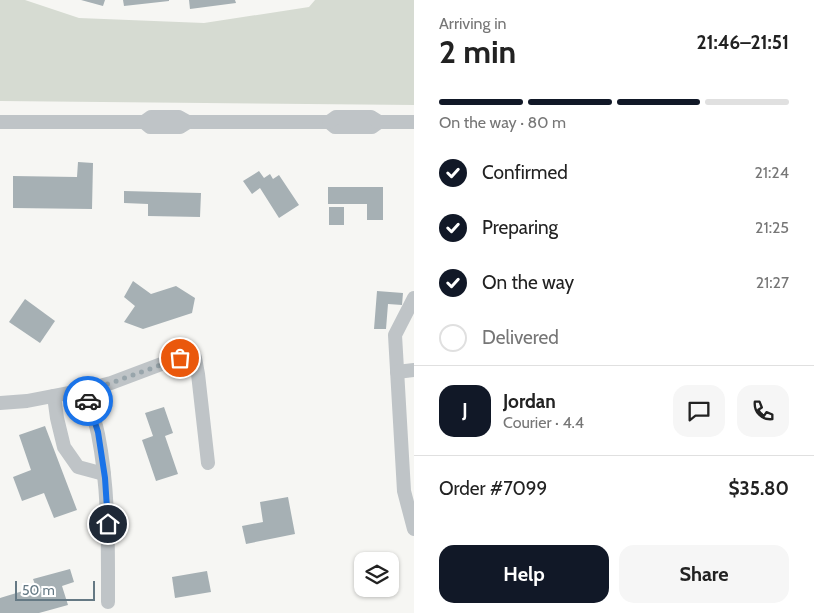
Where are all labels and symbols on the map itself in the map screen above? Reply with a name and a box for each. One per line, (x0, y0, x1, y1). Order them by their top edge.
pin (159, 337, 201, 379)
courier (63, 376, 113, 426)
pin (87, 503, 129, 545)
scale bar (15, 578, 95, 601)

